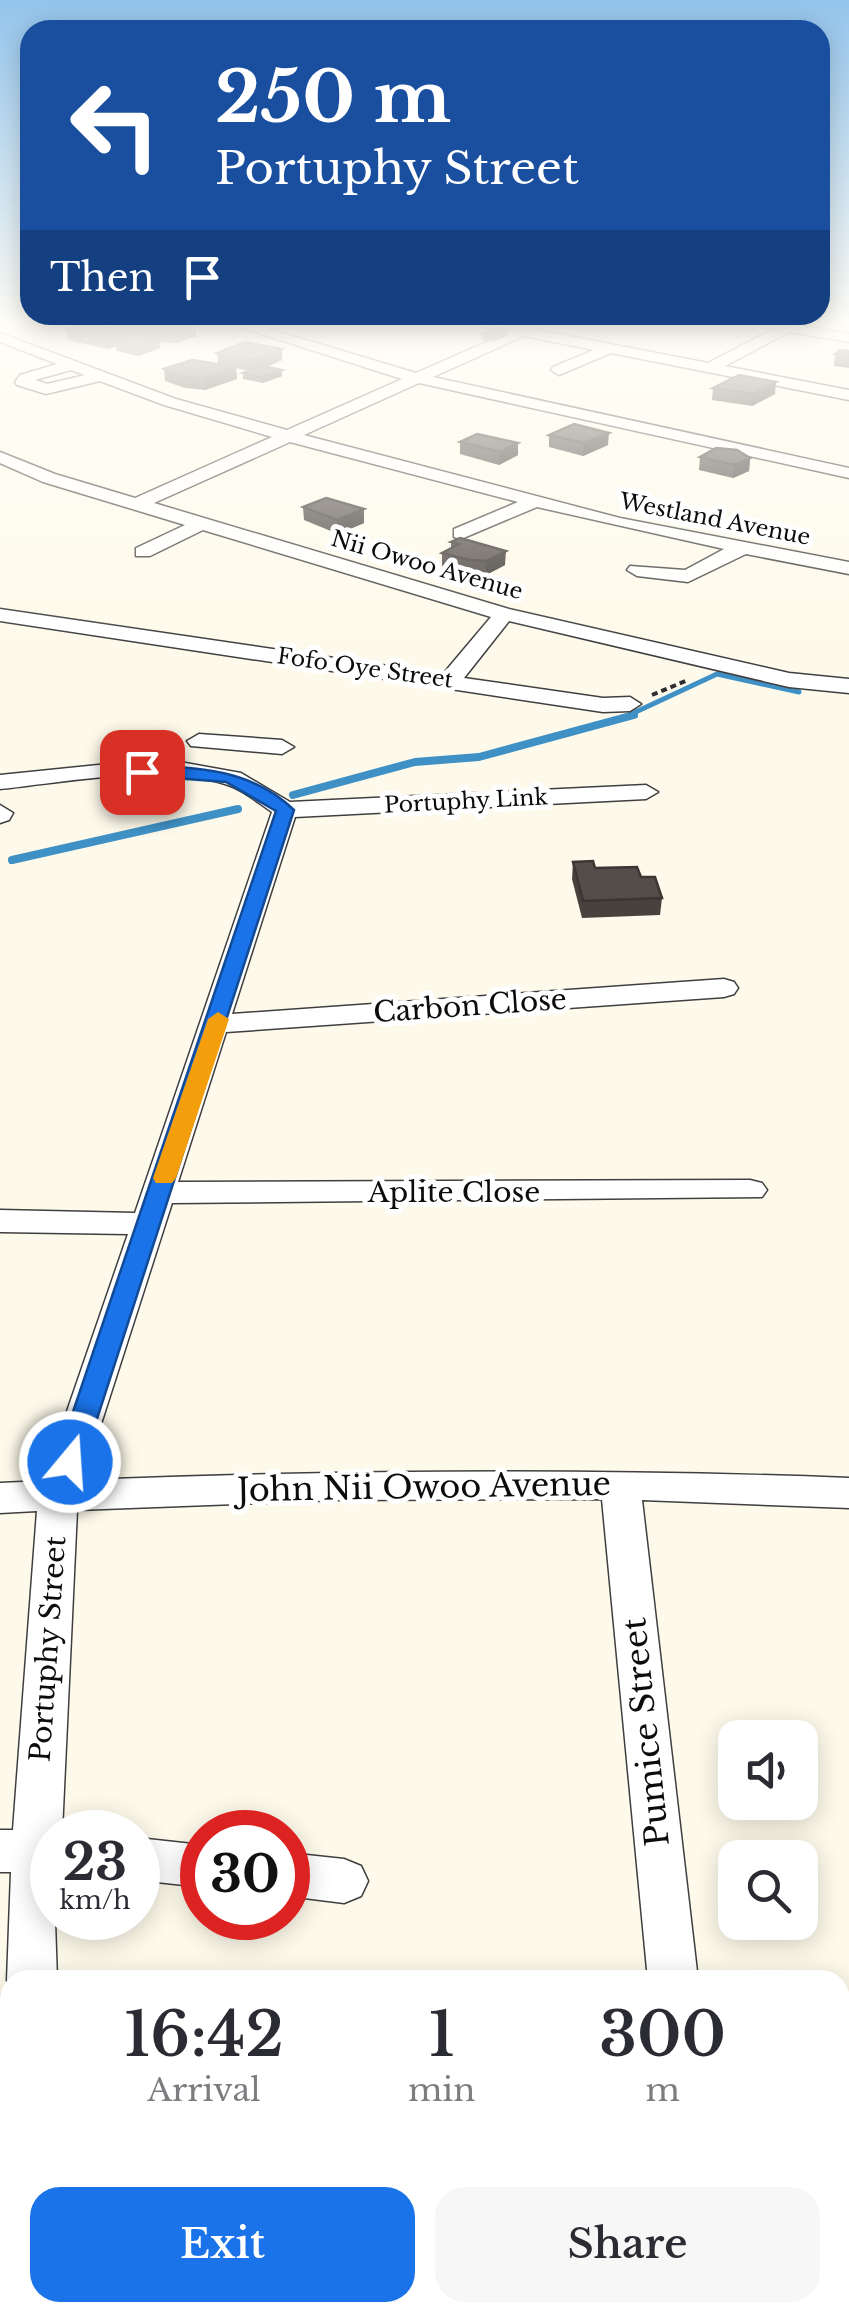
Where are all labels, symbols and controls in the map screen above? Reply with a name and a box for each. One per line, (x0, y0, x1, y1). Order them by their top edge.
text: 250 m (215, 54, 451, 141)
icon: left (50, 60, 180, 190)
text: Portuphy Street (215, 140, 579, 196)
icon: arrive (175, 250, 230, 305)
text: Then (50, 254, 155, 301)
street label: Westland Avenue (616, 487, 813, 551)
street label: Nii Owoo Avenue (328, 525, 526, 605)
street label: Fofo Oye Street (275, 642, 455, 694)
pin (100, 730, 185, 815)
icon: arrive (115, 745, 170, 800)
street label: Portuphy Link (383, 783, 549, 819)
street label: Carbon Close (372, 982, 568, 1030)
street label: Aplite Close (367, 1175, 540, 1210)
position arrow (18, 1410, 122, 1514)
street label: John Nii Owoo Avenue (233, 1464, 611, 1510)
street label: Portuphy Street (23, 1534, 73, 1763)
street label: Pumice Street (614, 1616, 678, 1848)
map controls (718, 1720, 818, 1940)
button: sound (718, 1720, 818, 1820)
speed limit sign: 30 (180, 1810, 310, 1940)
text: 23 (63, 1831, 127, 1894)
button: search (718, 1840, 818, 1940)
text: km/h (60, 1885, 130, 1916)
text: 16:42 (124, 1998, 284, 2072)
text: 1 (428, 1998, 455, 2072)
text: 300 (599, 1998, 726, 2072)
text: Arrival (147, 2070, 261, 2110)
text: min (408, 2070, 475, 2110)
text: m (645, 2070, 680, 2110)
button: Exit (30, 2187, 415, 2302)
button: Share (435, 2187, 820, 2302)

